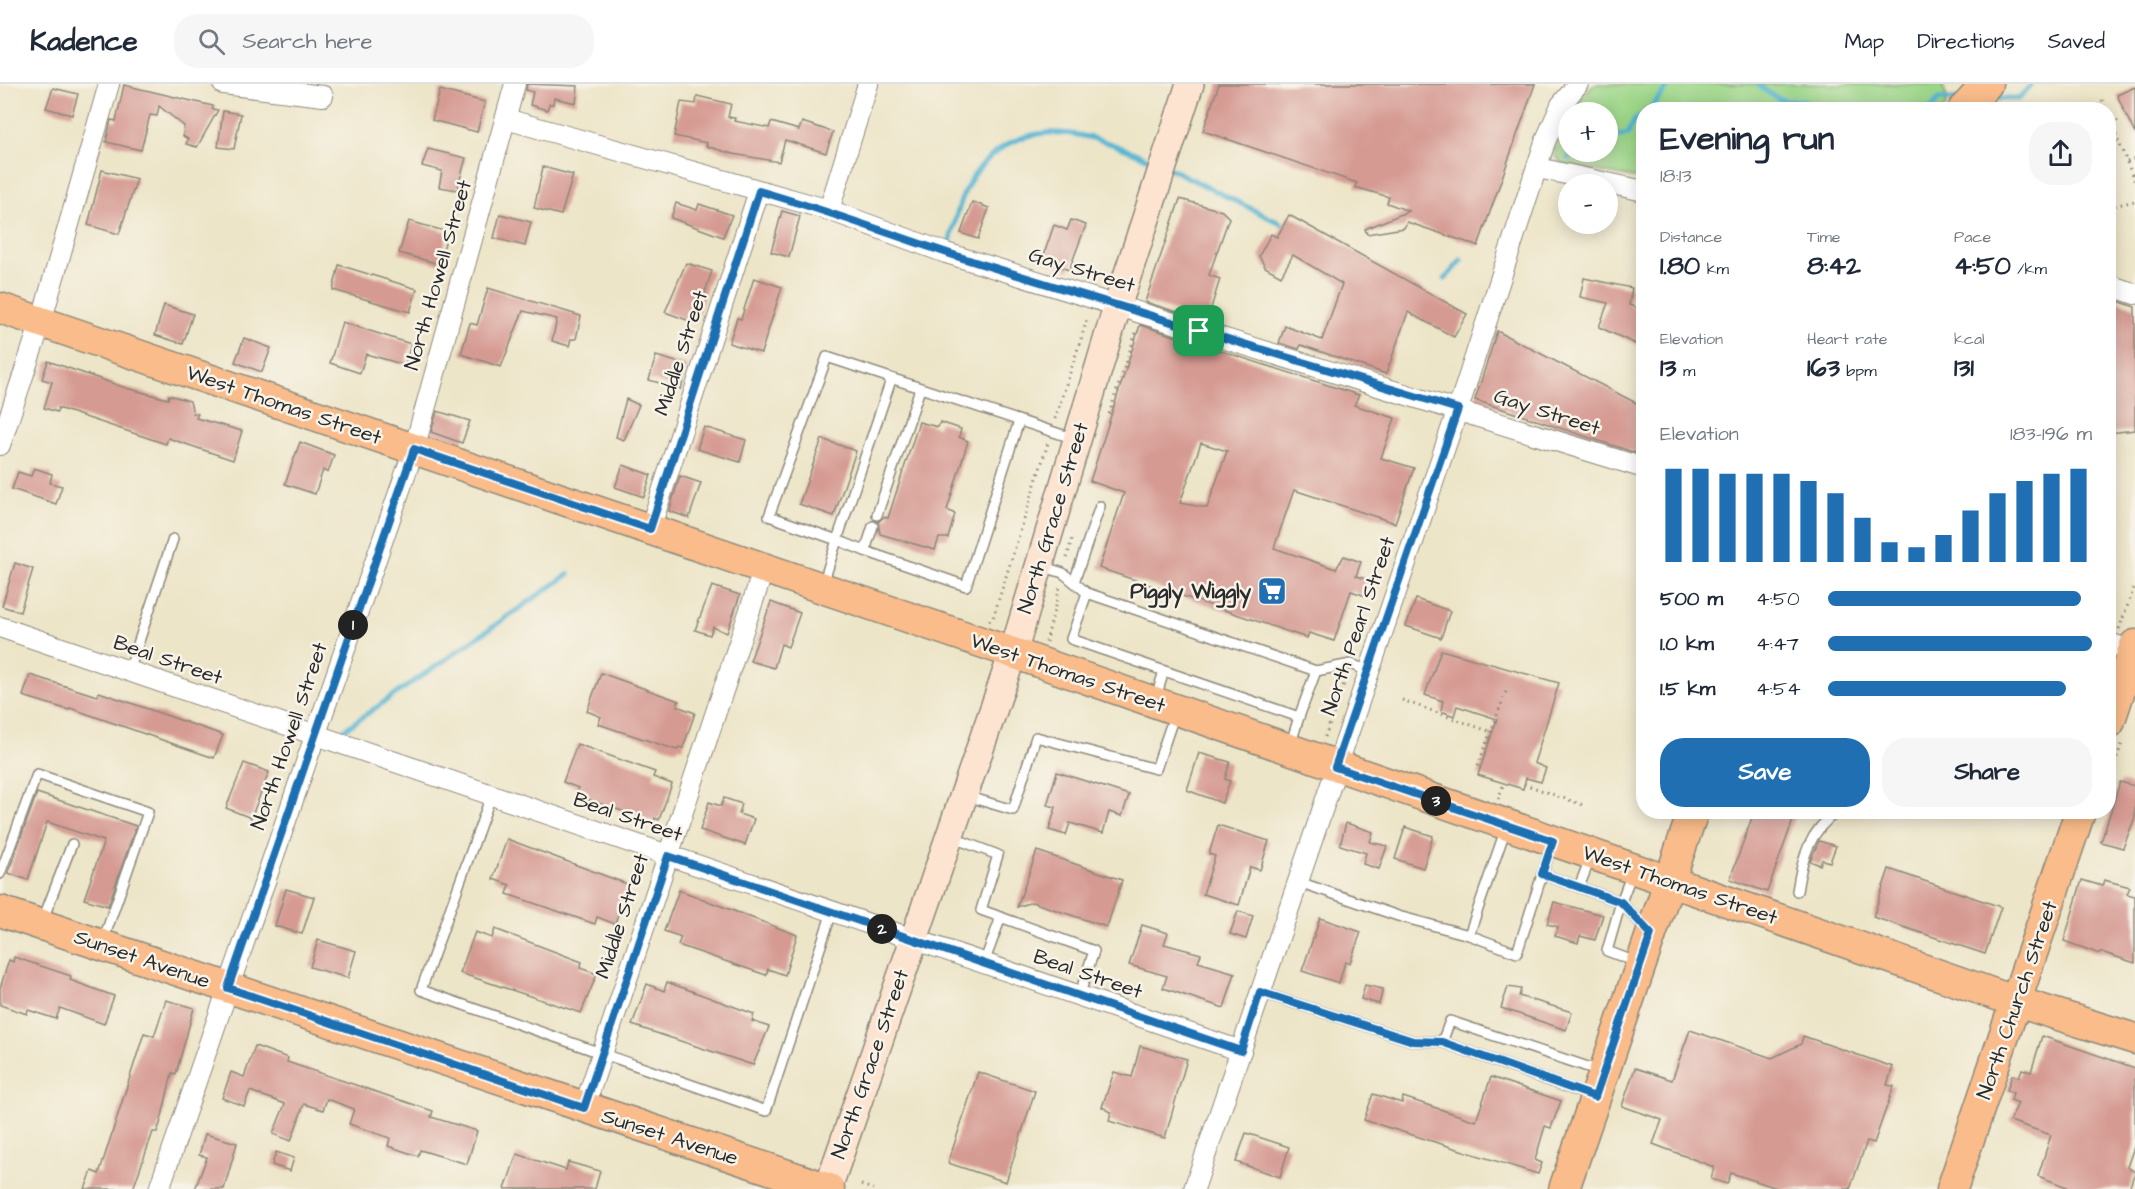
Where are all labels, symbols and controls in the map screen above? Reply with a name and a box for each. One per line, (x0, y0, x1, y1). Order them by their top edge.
search box (174, 14, 594, 68)
text: Kadence (30, 22, 138, 61)
icon: search (195, 25, 228, 58)
text: Search here (243, 26, 372, 57)
text: Map (1844, 27, 1884, 56)
text: Directions (1917, 27, 2015, 56)
text: Saved (2048, 27, 2105, 56)
map controls (1558, 102, 1618, 234)
button: + (1558, 102, 1618, 162)
text: Evening run (1660, 116, 1834, 162)
button: share (2029, 122, 2092, 185)
text: 18:13 (1660, 162, 1692, 190)
button: − (1558, 174, 1618, 234)
street label: North Howell Street (397, 176, 479, 373)
text: Distance (1660, 226, 1722, 248)
text: Time (1807, 226, 1841, 248)
text: Pace (1954, 226, 1991, 248)
street label: Gay Street (1025, 240, 1139, 302)
text: 1.80 (1660, 248, 1700, 284)
text: 8:42 (1807, 248, 1861, 284)
text: 4:50 (1954, 248, 2011, 284)
text: km (1700, 258, 1729, 280)
text: /km (2011, 258, 2047, 280)
street label: Middle Street (647, 286, 715, 419)
pin (1173, 305, 1224, 356)
icon: arrive (1182, 314, 1215, 347)
text: Elevation (1660, 328, 1723, 350)
text: Heart rate (1807, 328, 1887, 350)
text: kcal (1954, 328, 1985, 350)
text: 13 (1660, 350, 1677, 386)
text: 163 (1807, 350, 1840, 386)
text: 131 (1954, 350, 1974, 386)
street label: West Thomas Street (183, 358, 386, 452)
text: m (1677, 360, 1695, 382)
text: bpm (1840, 360, 1877, 382)
street label: Gay Street (1490, 381, 1604, 445)
street label: North Grace Street (1010, 418, 1096, 617)
text: Elevation (1660, 420, 1739, 448)
text: 183–196 m (2010, 420, 2092, 448)
street label: North Pearl Street (1314, 532, 1402, 719)
supermarket icon: Piggly Wiggly (1256, 575, 1288, 607)
place label: Piggly Wiggly (1130, 577, 1251, 609)
text: 500 m (1660, 585, 1723, 613)
text: 4:50 (1756, 585, 1800, 613)
pin: 1 (338, 610, 368, 640)
text: 1 (352, 614, 354, 636)
street label: West Thomas Street (967, 626, 1170, 720)
street label: Beal Street (110, 628, 227, 692)
text: 1.0 km (1660, 630, 1714, 658)
text: 4:47 (1756, 630, 1799, 658)
street label: North Howell Street (243, 638, 335, 834)
text: 1.5 km (1660, 675, 1715, 703)
text: 4:54 (1756, 675, 1801, 703)
button: Save (1660, 738, 1870, 807)
button: Share (1882, 738, 2092, 807)
street label: Beal Street (570, 785, 687, 849)
pin: 3 (1421, 786, 1451, 816)
text: 3 (1432, 790, 1440, 812)
street label: West Thomas Street (1579, 838, 1782, 932)
street label: Middle Street (588, 849, 656, 982)
street label: North Church Street (1969, 896, 2065, 1103)
pin: 2 (867, 914, 897, 944)
text: 2 (877, 918, 887, 940)
street label: Sunset Avenue (70, 922, 214, 996)
street label: Beal Street (1030, 942, 1147, 1006)
street label: North Grace Street (824, 965, 916, 1163)
street label: Sunset Avenue (598, 1101, 742, 1173)

